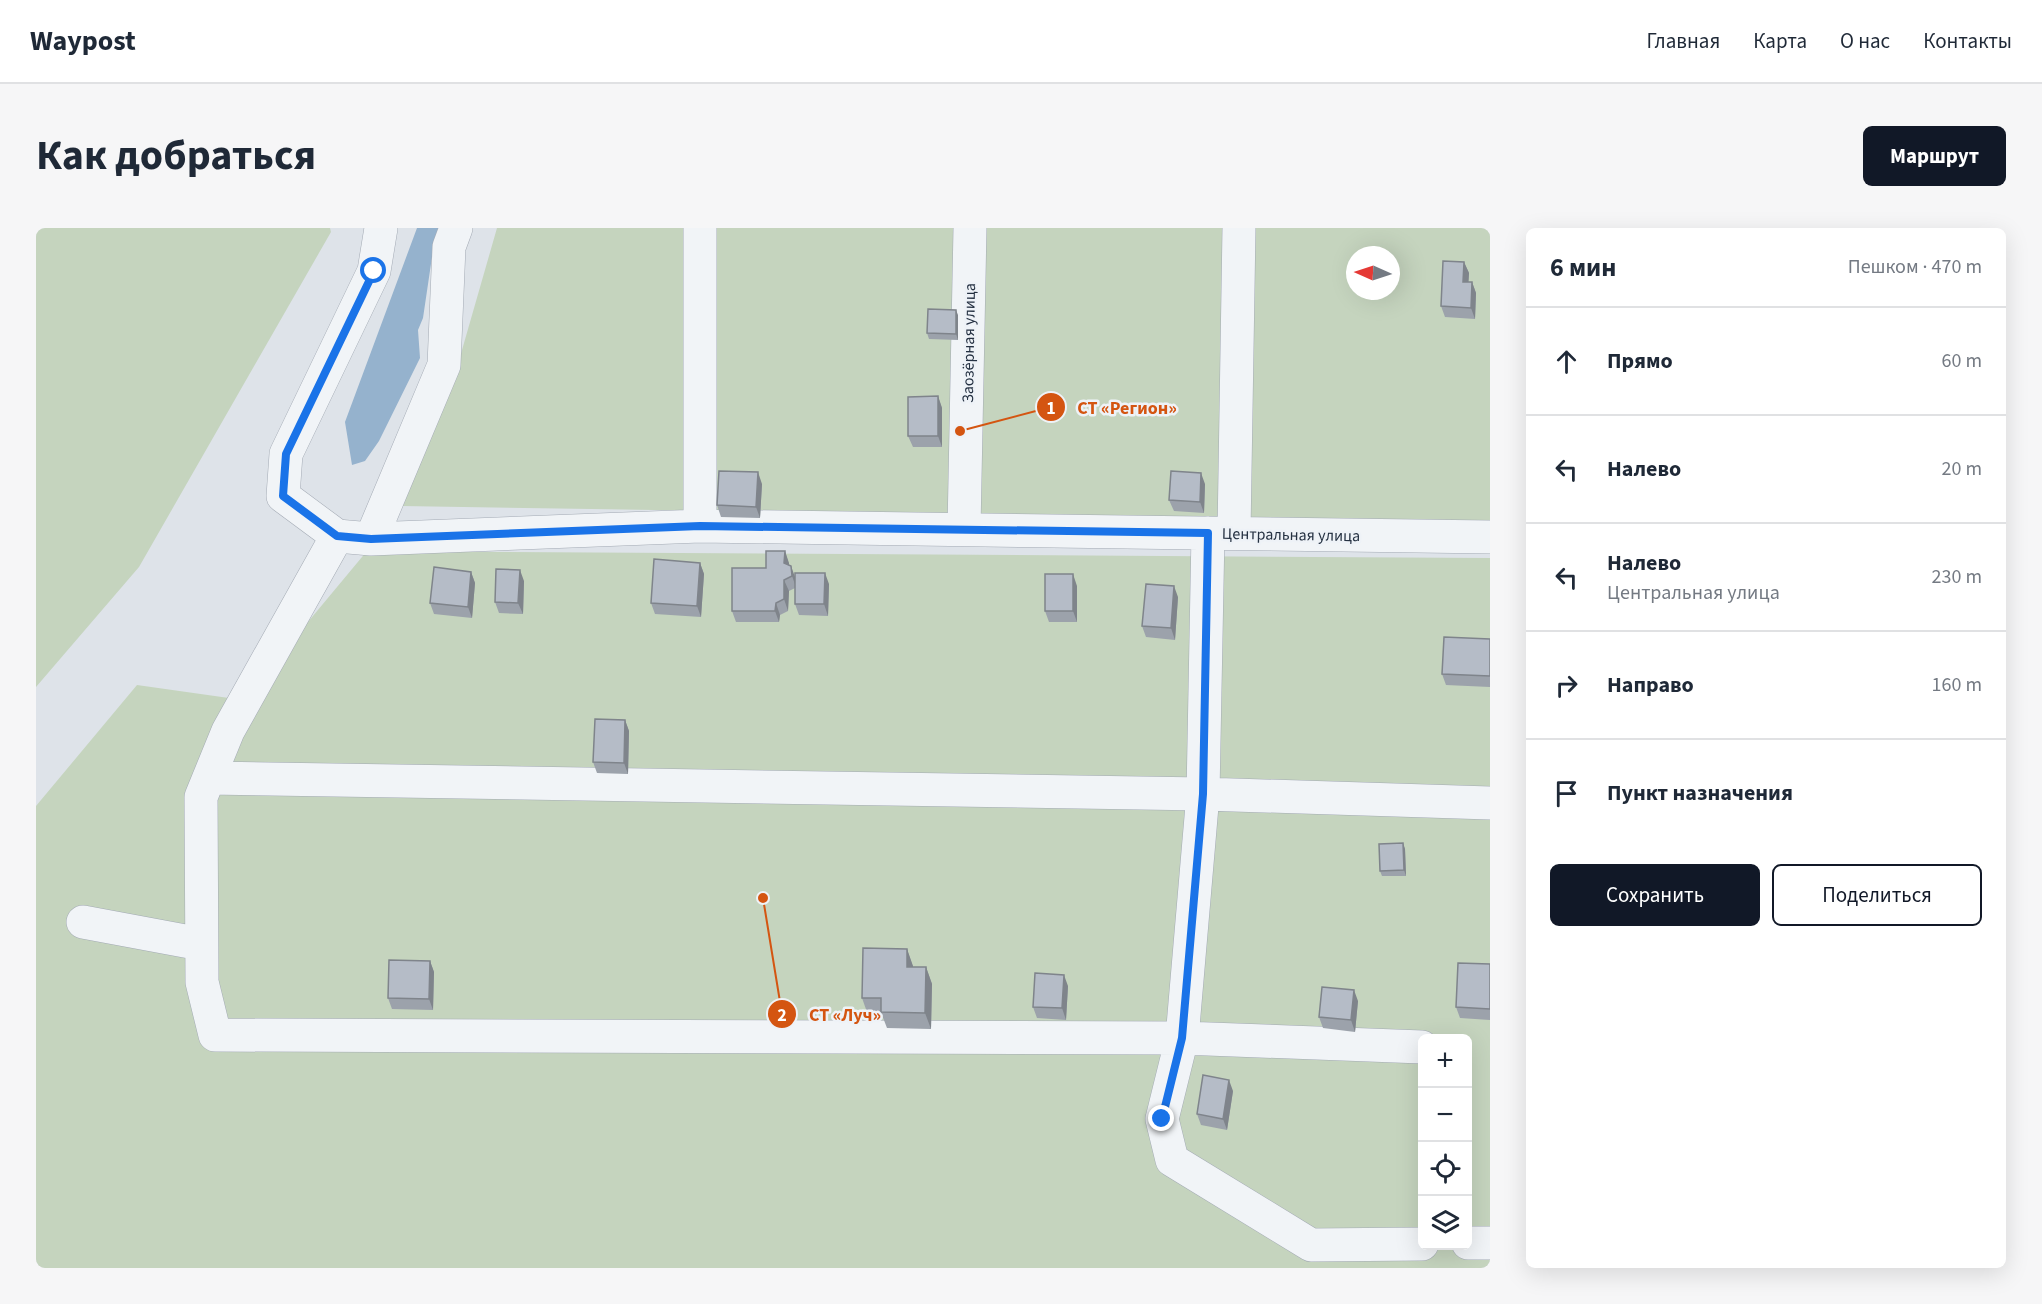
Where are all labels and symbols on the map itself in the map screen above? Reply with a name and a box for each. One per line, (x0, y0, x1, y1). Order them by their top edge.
north arrow (1346, 246, 1400, 300)
route start (360, 257, 386, 283)
street label: Заозёрная улица (957, 283, 981, 403)
callout: СТ «Регион» (1036, 389, 1189, 425)
text: 1 (1046, 396, 1056, 421)
text: СТ «Регион» (1077, 396, 1177, 421)
street label: Центральная улица (1222, 523, 1360, 547)
callout: СТ «Луч» (767, 996, 893, 1032)
text: 2 (777, 1003, 787, 1028)
text: СТ «Луч» (809, 1003, 881, 1028)
route end (1148, 1105, 1174, 1131)

